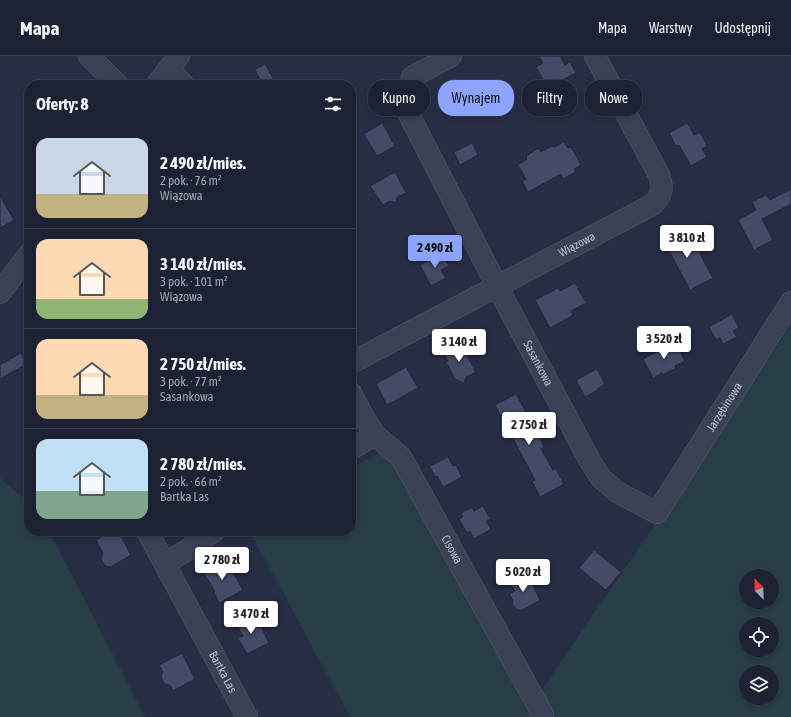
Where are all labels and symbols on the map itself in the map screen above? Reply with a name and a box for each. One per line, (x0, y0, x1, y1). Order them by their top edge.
pin: 3 810 zł (646, 225, 728, 259)
street label: Wiązowa (556, 229, 597, 260)
pin: 2 490 zł (394, 235, 476, 269)
pin: 3 520 zł (623, 326, 705, 360)
pin: 3 140 zł (418, 329, 500, 363)
street label: Sasankowa (520, 338, 556, 388)
street label: Jarzębinowa (704, 380, 745, 434)
pin: 2 750 zł (488, 412, 570, 446)
street label: Cisowa (438, 533, 465, 566)
pin: 2 780 zł (181, 547, 263, 581)
pin: 5 020 zł (482, 559, 564, 593)
north arrow (739, 569, 779, 609)
pin: 3 470 zł (210, 601, 292, 635)
street label: Bartka Las (206, 649, 240, 695)

